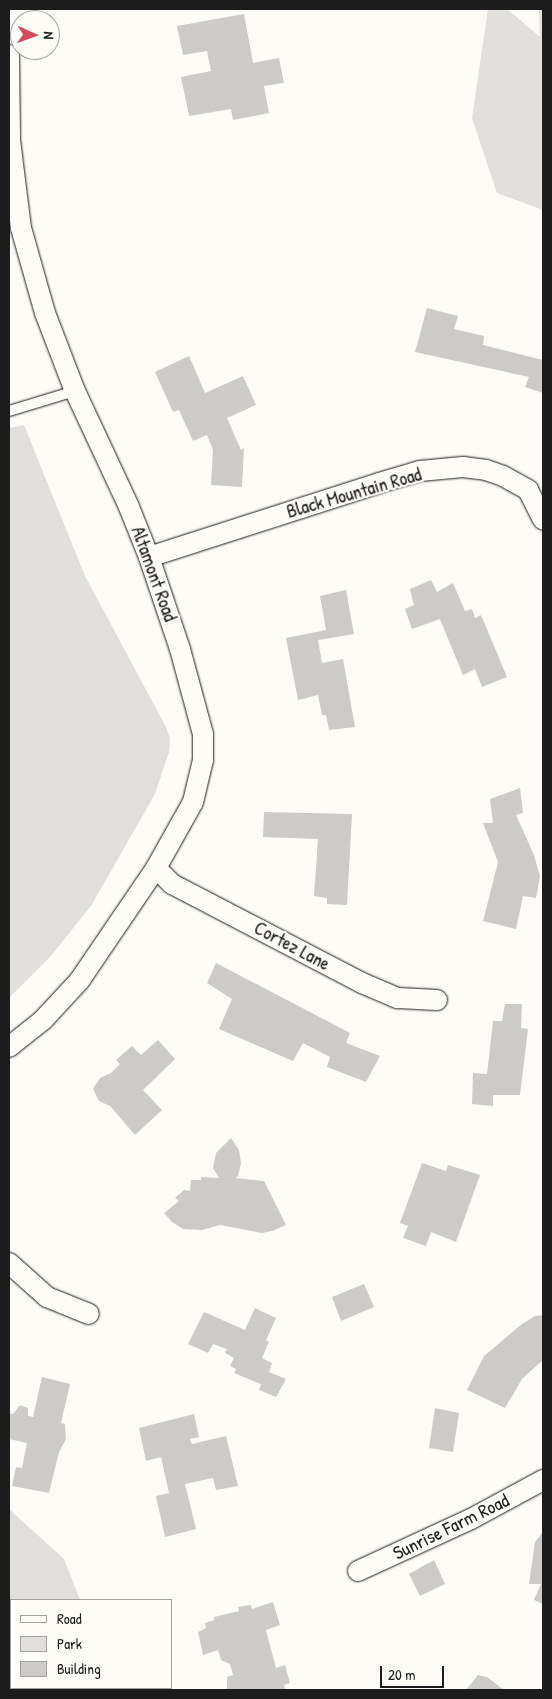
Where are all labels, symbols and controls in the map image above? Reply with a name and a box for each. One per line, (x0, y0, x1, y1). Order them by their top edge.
north arrow (10, 10, 60, 60)
text: N (40, 31, 59, 40)
street label: Black Mountain Road (284, 463, 424, 523)
street label: Altamont Road (126, 523, 182, 625)
street label: Cortez Lane (250, 917, 334, 975)
street label: Sunrise Farm Road (389, 1489, 513, 1565)
legend (10, 1599, 172, 1689)
text: Road (57, 1608, 82, 1629)
text: Park (57, 1633, 82, 1654)
scale bar (382, 1656, 446, 1688)
text: Building (57, 1658, 101, 1679)
text: 20 m (388, 1664, 415, 1685)

